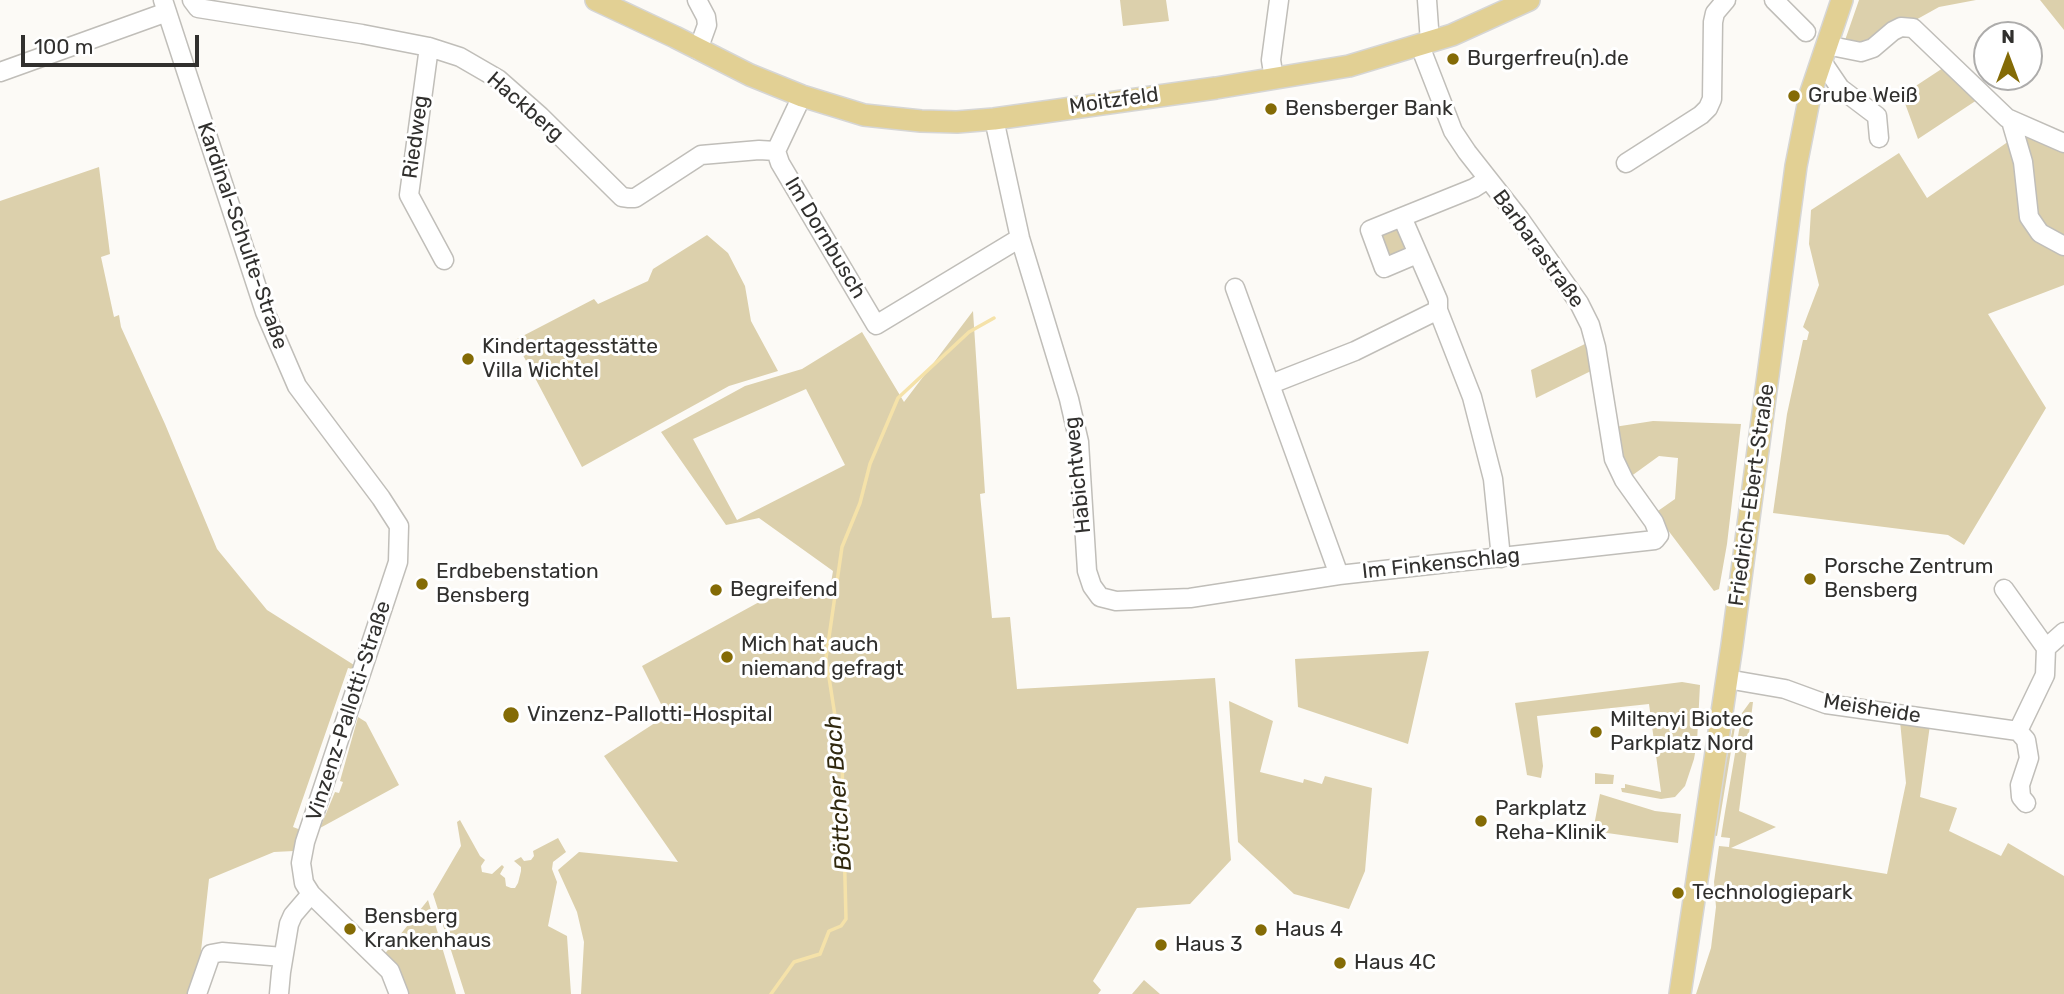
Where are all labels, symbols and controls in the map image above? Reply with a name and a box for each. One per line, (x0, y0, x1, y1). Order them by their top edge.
scale bar (24, 21, 203, 65)
north arrow (1973, 21, 2043, 91)
text: N (2001, 25, 2015, 48)
text: 100 m (34, 34, 93, 59)
place label: Burgerfreu(n).de (1467, 46, 1629, 72)
marker: Burgerfreu(n).de (1445, 51, 1461, 67)
street label: Hackberg (481, 67, 569, 147)
street label: Moitzfeld (1068, 82, 1160, 120)
place label: Grube Weiß (1808, 83, 1918, 109)
marker: Grube Weiß (1786, 88, 1802, 104)
street label: Riedweg (398, 94, 434, 180)
place label: Bensberger Bank (1285, 96, 1453, 122)
marker: Bensberger Bank (1263, 101, 1279, 117)
street label: Kardinal-Schulte-Straße (191, 119, 293, 353)
street label: Im Dornbusch (779, 173, 871, 303)
street label: Barbarastraße (1487, 185, 1589, 313)
place label: Kindertagesstätte Villa Wichtel (482, 334, 658, 384)
marker: Kindertagesstätte Villa Wichtel (460, 351, 476, 367)
street label: Friedrich-Ebert-Straße (1724, 382, 1780, 608)
street label: Habichtweg (1059, 415, 1097, 535)
street label: Im Finkenschlag (1361, 543, 1521, 585)
place label: Porsche Zentrum Bensberg (1824, 554, 1993, 604)
place label: Erdbebenstation Bensberg (436, 559, 599, 609)
marker: Porsche Zentrum Bensberg (1802, 571, 1818, 587)
marker: Erdbebenstation Bensberg (414, 576, 430, 592)
place label: Begreifend (730, 577, 838, 603)
marker: Begreifend (708, 582, 724, 598)
street label: Vinzenz-Pallotti-Straße (302, 598, 396, 824)
place label: Mich hat auch niemand gefragt (741, 632, 904, 682)
marker: Mich hat auch niemand gefragt (719, 649, 735, 665)
street label: Meisheide (1822, 689, 1922, 729)
place label: Vinzenz-Pallotti-Hospital (527, 702, 773, 728)
marker: Vinzenz-Pallotti-Hospital (501, 705, 521, 725)
place label: Miltenyi Biotec Parkplatz Nord (1610, 707, 1754, 757)
water label: Böttcher Bach (820, 714, 858, 872)
marker: Miltenyi Biotec Parkplatz Nord (1588, 724, 1604, 740)
place label: Parkplatz Reha-Klinik (1495, 796, 1606, 846)
marker: Parkplatz Reha-Klinik (1473, 813, 1489, 829)
place label: Technologiepark (1692, 880, 1853, 906)
marker: Technologiepark (1670, 885, 1686, 901)
place label: Bensberg Krankenhaus (364, 904, 491, 954)
place label: Haus 4 (1275, 917, 1343, 943)
marker: Bensberg Krankenhaus (342, 921, 358, 937)
marker: Haus 4 (1253, 922, 1269, 938)
place label: Haus 3 (1175, 932, 1243, 958)
marker: Haus 3 (1153, 937, 1169, 953)
place label: Haus 4C (1354, 950, 1436, 976)
marker: Haus 4C (1332, 955, 1348, 971)

